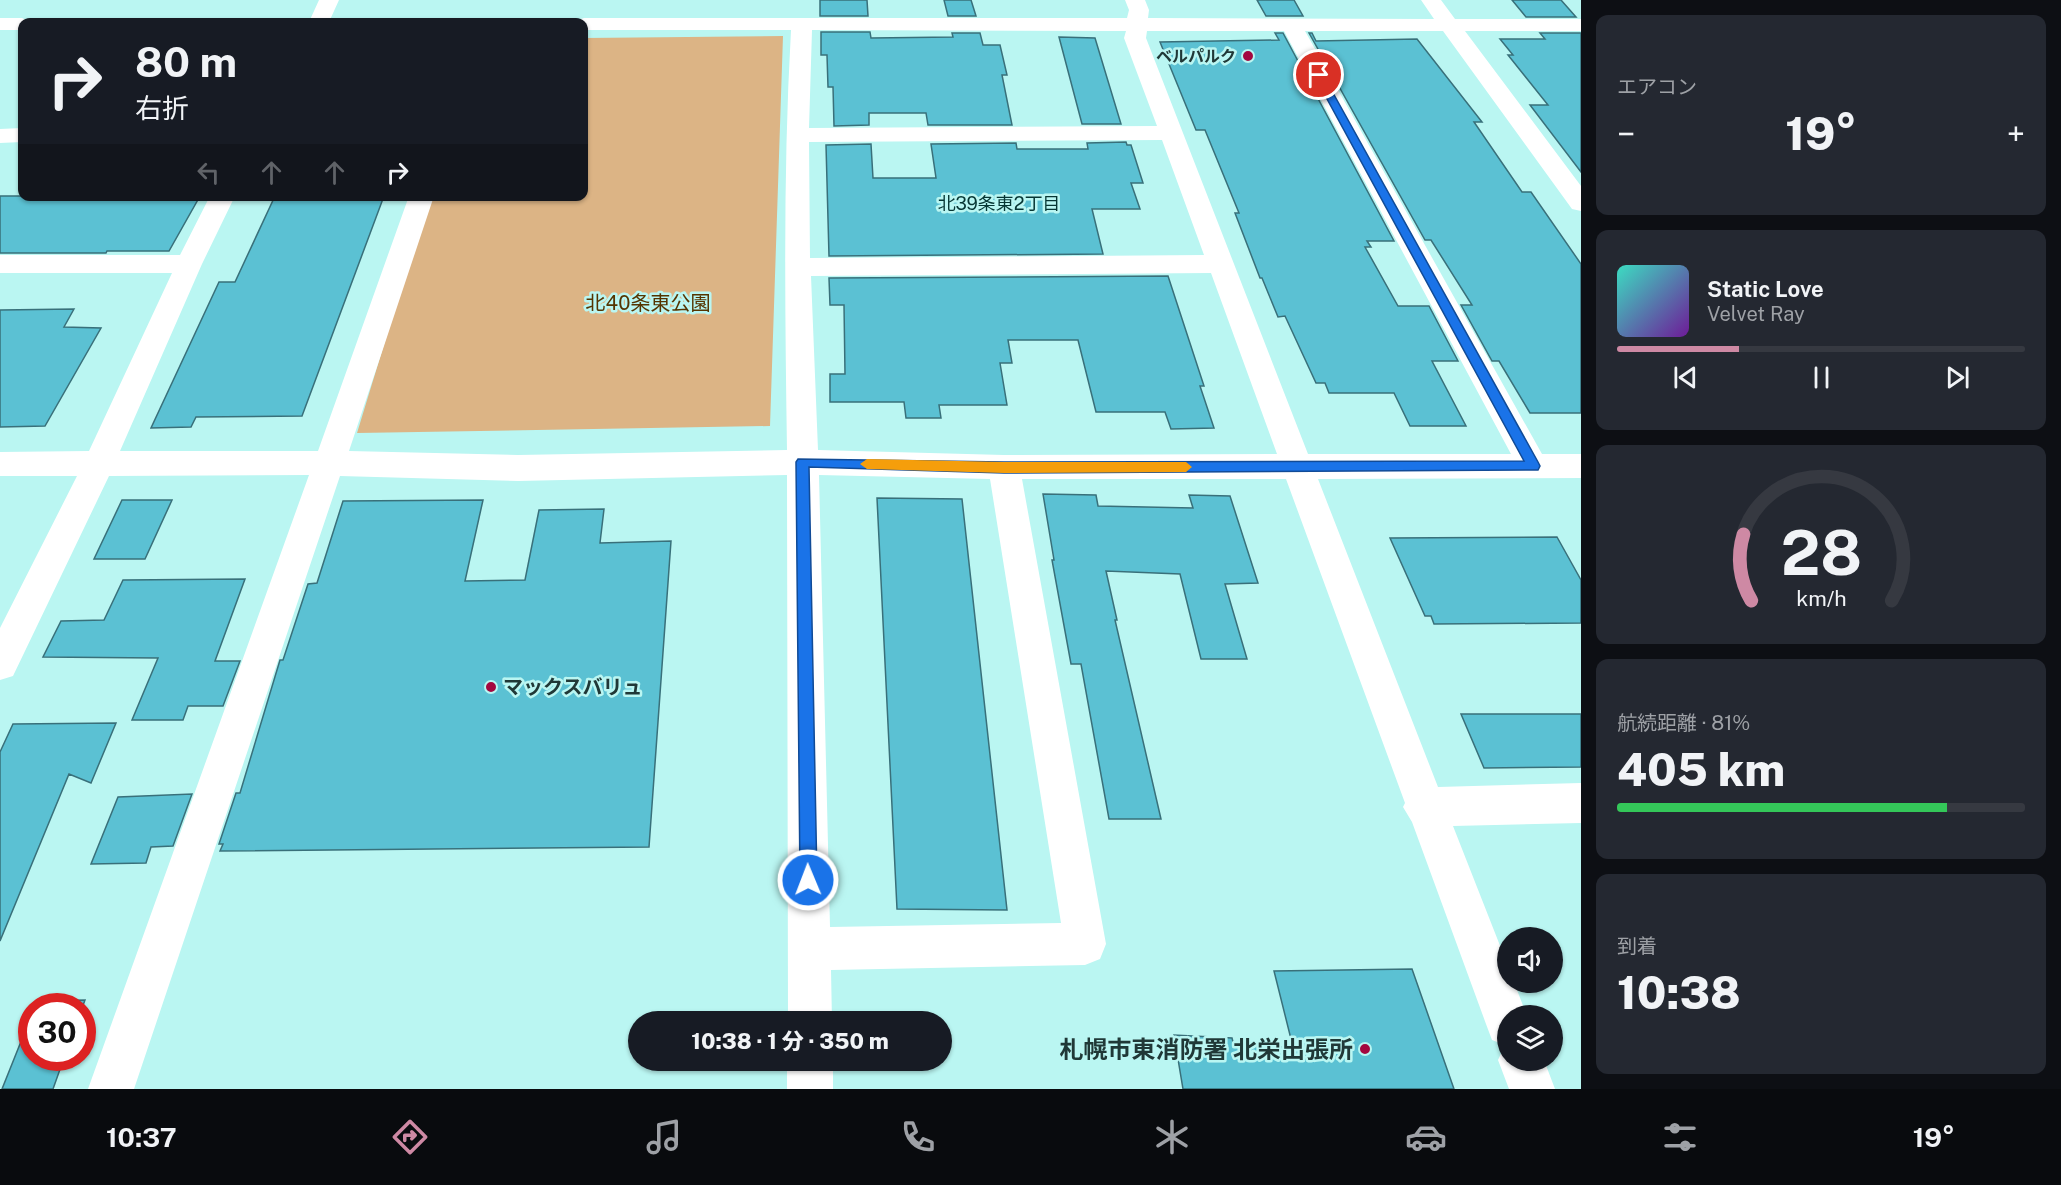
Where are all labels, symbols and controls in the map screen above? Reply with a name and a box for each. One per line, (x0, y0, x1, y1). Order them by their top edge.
text: 80 m (135, 37, 237, 86)
icon: right (36, 42, 114, 120)
place label: ベルパルク (1156, 47, 1236, 66)
marker: ベルパルク (1241, 49, 1255, 63)
pin (1293, 49, 1344, 100)
icon: arrive (1302, 58, 1335, 91)
text: エアコン (1617, 75, 1697, 99)
text: 右折 (135, 92, 189, 124)
text: 19° (1785, 107, 1857, 160)
text: − (1617, 115, 1635, 153)
text: + (2007, 115, 2025, 153)
icon: left (192, 156, 225, 189)
icon: ahead (255, 156, 288, 189)
icon: ahead (318, 156, 351, 189)
icon: right (381, 156, 414, 189)
district label: 北39条東2丁目 (937, 193, 1061, 214)
text: Static Love (1707, 276, 1824, 302)
park label: 北40条東公園 (586, 291, 710, 315)
text: Velvet Ray (1707, 302, 1805, 326)
icon: previous (1669, 361, 1702, 394)
icon: pause (1805, 361, 1838, 394)
icon: next (1941, 361, 1974, 394)
text: 28 (1780, 517, 1862, 590)
text: km/h (1796, 587, 1846, 612)
place label: マックスバリュ (503, 675, 642, 699)
marker: マックスバリュ (484, 680, 498, 694)
text: 航続距離 · 81% (1617, 711, 1750, 735)
text: 405 km (1617, 743, 1785, 796)
position arrow (776, 848, 840, 912)
map controls (1497, 927, 1563, 1071)
button: sound (1497, 927, 1563, 993)
text: 到着 (1617, 934, 1657, 958)
text: 10:38 (1617, 966, 1741, 1019)
speed limit sign: 30 (18, 993, 96, 1071)
button: layers (1497, 1005, 1563, 1071)
text: 10:38 · 1 分 · 350 m (691, 1028, 889, 1054)
place label: 札幌市東消防署 北栄出張所 (1060, 1035, 1353, 1063)
marker: 札幌市東消防署 北栄出張所 (1358, 1042, 1372, 1056)
icon: directions (389, 1116, 431, 1158)
icon: music (643, 1116, 685, 1158)
icon: phone (897, 1116, 939, 1158)
icon: climate (1151, 1116, 1193, 1158)
icon: car (1405, 1116, 1447, 1158)
icon: filters (1659, 1116, 1701, 1158)
text: 10:37 (106, 1121, 177, 1153)
text: 19° (1913, 1121, 1955, 1153)

